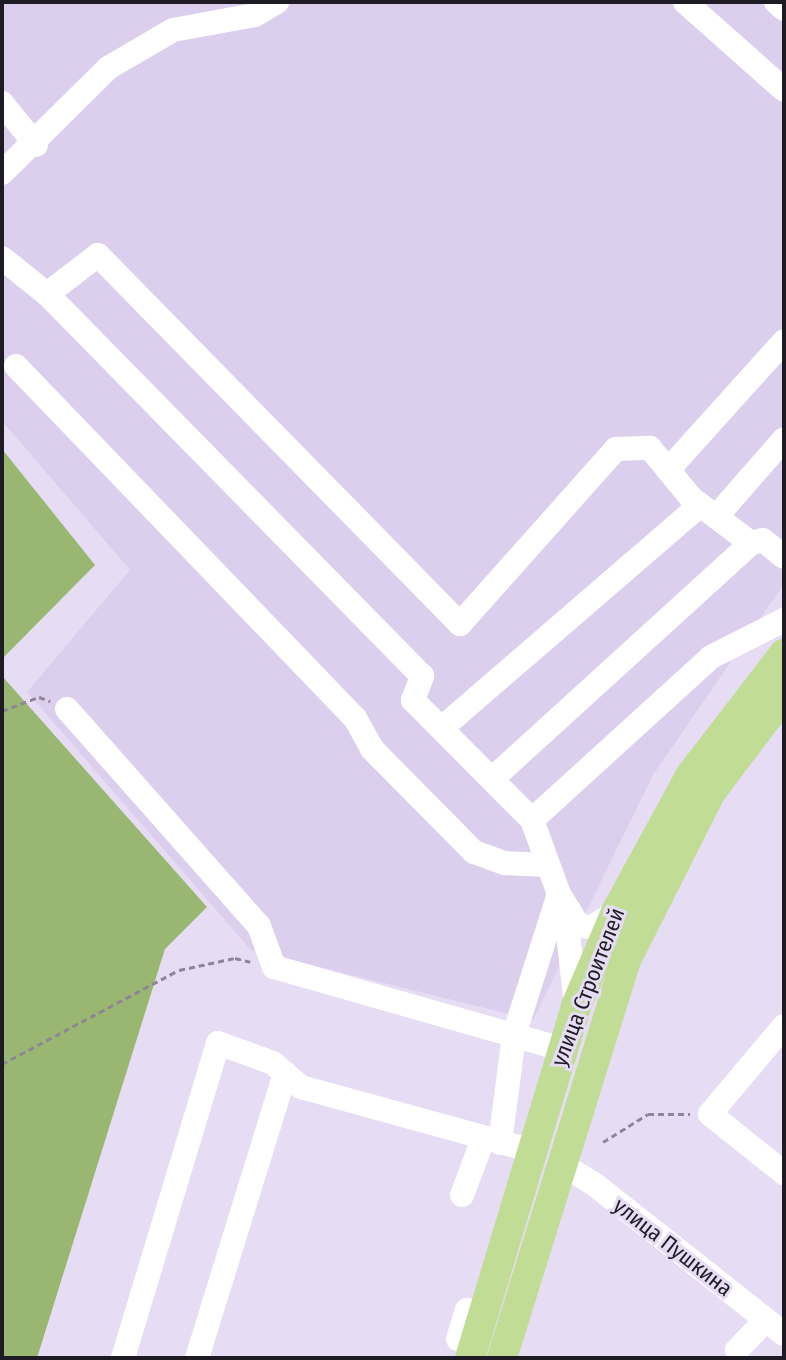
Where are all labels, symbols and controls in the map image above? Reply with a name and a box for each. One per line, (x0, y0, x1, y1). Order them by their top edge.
street label: улица Строителей (546, 904, 630, 1070)
street label: улица Пушкина (608, 1192, 738, 1302)

